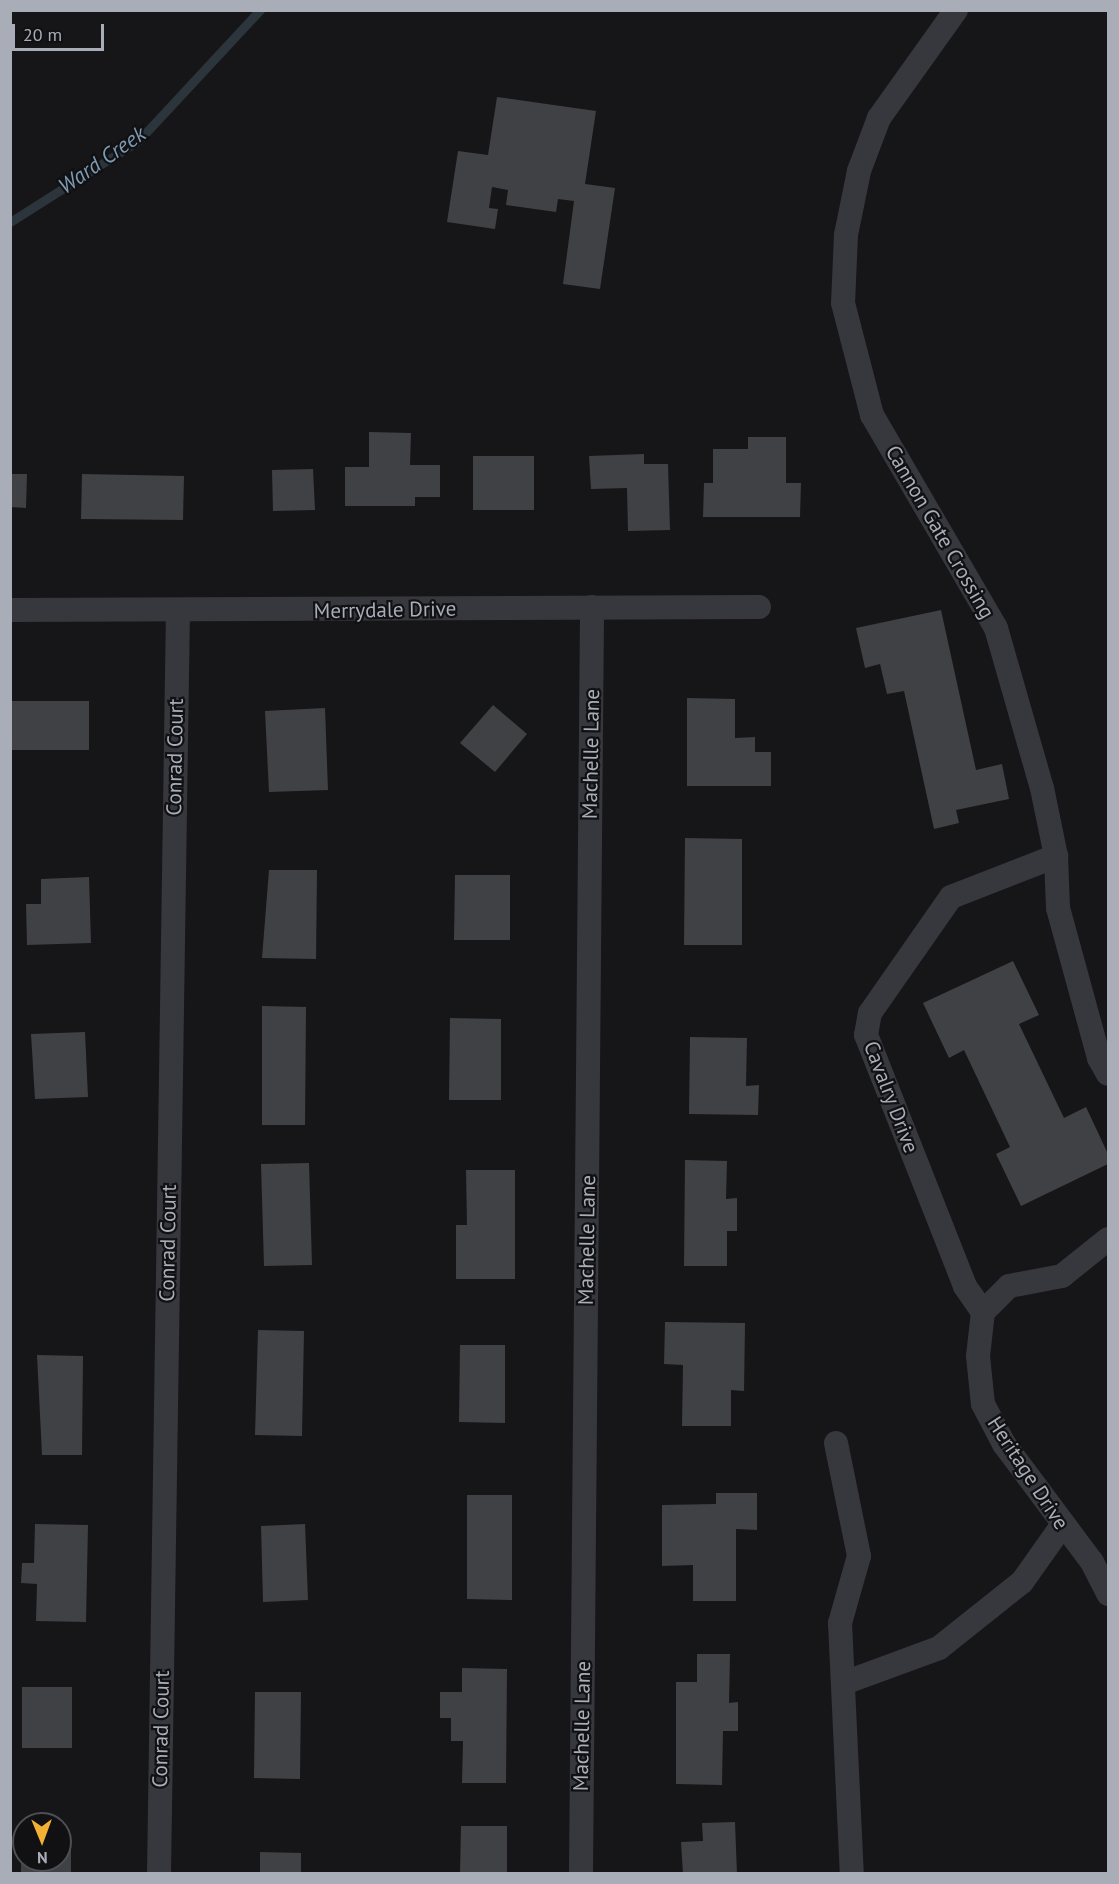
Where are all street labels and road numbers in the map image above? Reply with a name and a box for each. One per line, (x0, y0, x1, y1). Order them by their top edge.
street label: Cannon Gate Crossing (880, 441, 1000, 623)
street label: Merrydale Drive (314, 596, 456, 624)
street label: Machelle Lane (577, 689, 605, 819)
street label: Conrad Court (161, 698, 189, 816)
street label: Cavalry Drive (858, 1037, 924, 1157)
street label: Machelle Lane (573, 1175, 601, 1305)
street label: Conrad Court (154, 1184, 182, 1302)
street label: Heritage Drive (982, 1412, 1074, 1534)
street label: Machelle Lane (568, 1661, 596, 1791)
street label: Conrad Court (147, 1670, 175, 1788)

